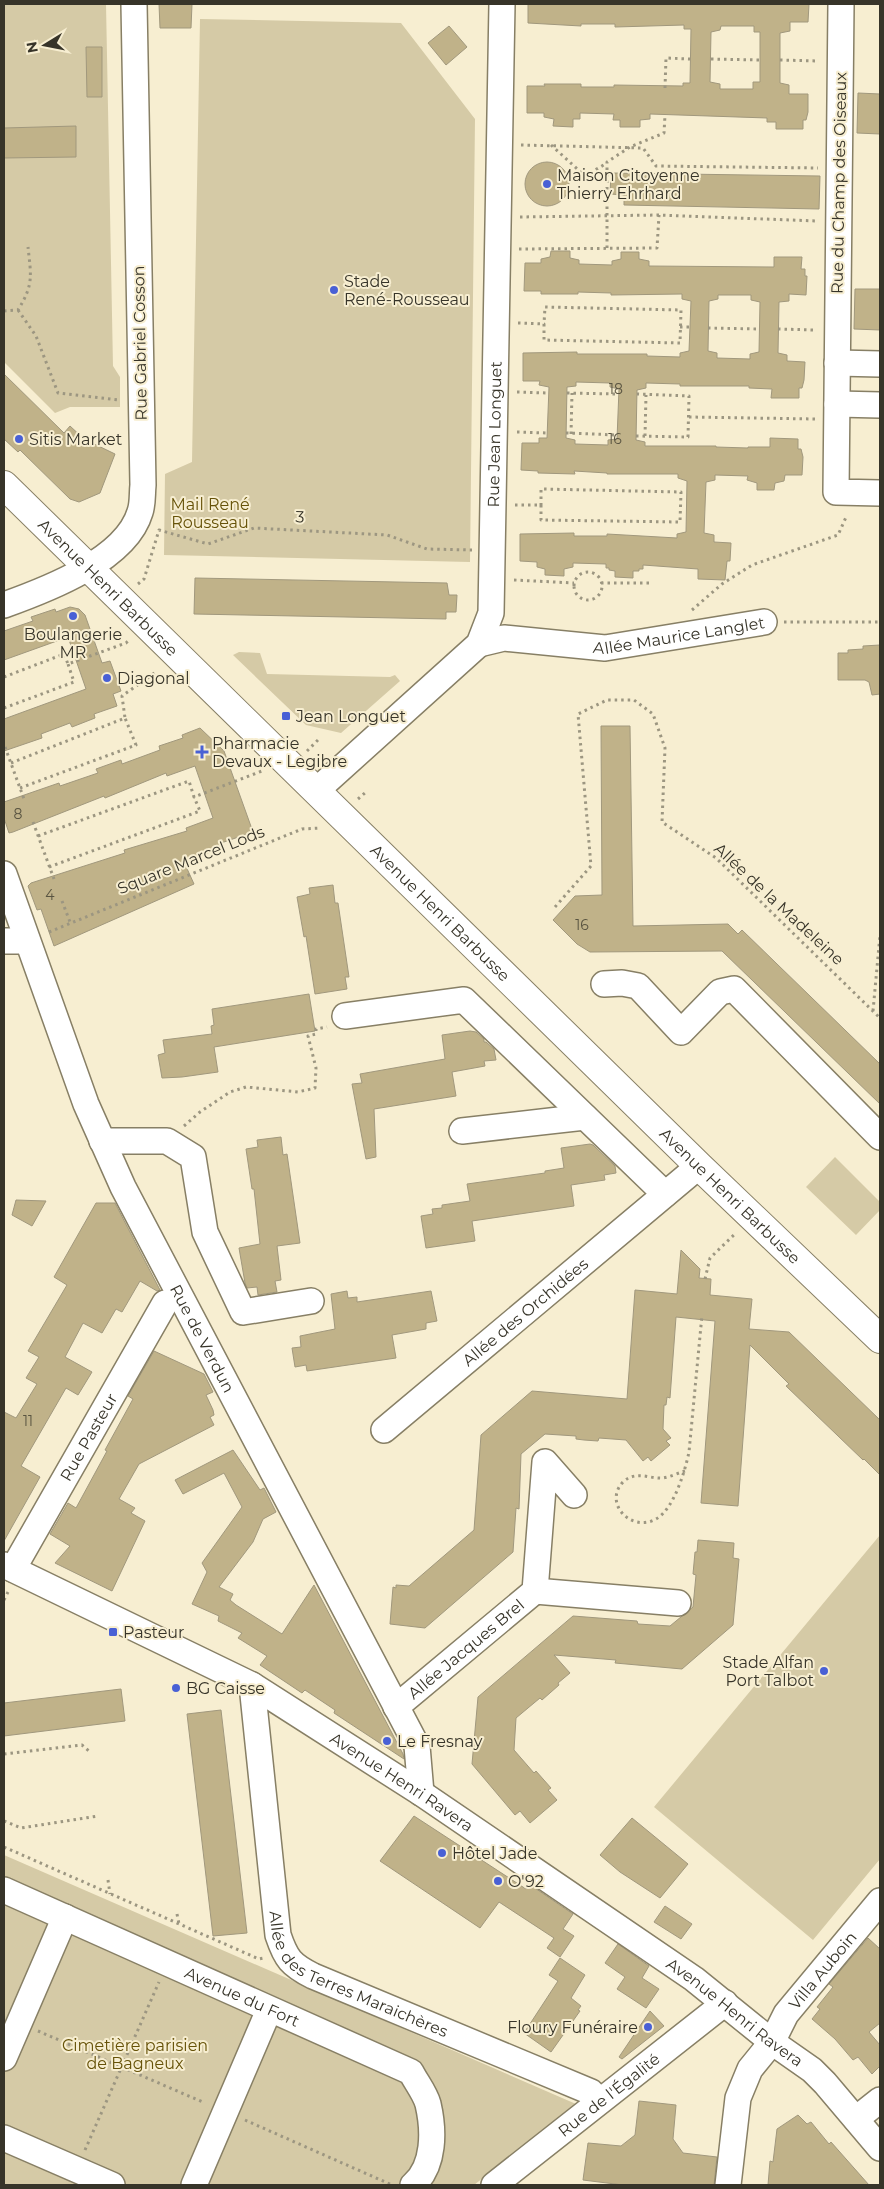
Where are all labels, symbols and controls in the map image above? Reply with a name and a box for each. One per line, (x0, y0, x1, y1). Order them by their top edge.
north arrow (20, 20, 70, 70)
text: N (22, 40, 42, 54)
street label: Rue du Champ des Oiseaux (828, 72, 850, 294)
place label: Maison Citoyenne Thierry Ehrhard (557, 166, 700, 203)
marker: Maison Citoyenne Thierry Ehrhard (541, 178, 553, 190)
street label: Rue Gabriel Cosson (129, 265, 151, 421)
place label: Stade René-Rousseau (344, 272, 470, 309)
marker: Stade René-Rousseau (328, 284, 340, 296)
street label: Rue Jean Longuet (483, 361, 505, 508)
house number: 18 (609, 380, 623, 398)
place label: Sitis Market (29, 430, 123, 449)
house number: 16 (608, 430, 622, 448)
marker: Sitis Market (13, 433, 25, 445)
park label: Mail René Rousseau (170, 495, 250, 532)
street label: 3 (295, 507, 305, 527)
street label: Avenue Henri Barbusse (35, 515, 182, 660)
marker: Boulangerie MR (67, 610, 79, 622)
street label: Allée Maurice Langlet (592, 612, 767, 657)
place label: Boulangerie MR (24, 625, 122, 662)
place label: Diagonal (117, 669, 190, 688)
marker: Diagonal (101, 672, 113, 684)
place label: Jean Longuet (295, 707, 406, 726)
marker: Jean Longuet (280, 710, 292, 722)
place label: Pharmacie Devaux - Legibre (212, 734, 347, 771)
marker: Pharmacie Devaux - Legibre (196, 746, 208, 758)
house number: 8 (14, 805, 23, 823)
street label: Square Marcel Lods (115, 822, 267, 898)
street label: Allée de la Madeleine (710, 839, 848, 969)
street label: Avenue Henri Barbusse (367, 840, 514, 985)
house number: 4 (45, 886, 55, 904)
house number: 16 (575, 916, 589, 934)
street label: Avenue Henri Barbusse (656, 1124, 804, 1267)
street label: Allée des Orchidées (458, 1254, 592, 1370)
street label: Rue de Verdun (166, 1281, 239, 1396)
street label: Rue Pasteur (56, 1390, 121, 1484)
house number: 11 (23, 1412, 33, 1430)
street label: Allée Jacques Brel (404, 1595, 528, 1703)
place label: Pasteur (123, 1623, 185, 1642)
marker: Pasteur (107, 1626, 119, 1638)
place label: Stade Alfan Port Talbot (723, 1653, 814, 1690)
marker: Stade Alfan Port Talbot (818, 1665, 830, 1677)
place label: BG Caisse (186, 1679, 265, 1698)
marker: BG Caisse (170, 1682, 182, 1694)
street label: Avenue Henri Ravera (327, 1728, 477, 1835)
place label: Le Fresnay (397, 1732, 483, 1751)
marker: Le Fresnay (381, 1735, 393, 1747)
place label: Hôtel Jade (452, 1844, 537, 1863)
marker: Hôtel Jade (436, 1847, 448, 1859)
place label: O'92 (508, 1872, 544, 1891)
marker: O'92 (492, 1875, 504, 1887)
street label: Allée des Terres Maraichères (266, 1910, 451, 2041)
street label: Villa Auboin (785, 1927, 860, 2013)
street label: Avenue Henri Ravera (663, 1954, 807, 2070)
street label: Avenue du Fort (182, 1963, 303, 2031)
place label: Floury Funéraire (507, 2018, 638, 2037)
marker: Floury Funéraire (642, 2021, 654, 2033)
park label: Cimetière parisien de Bagneux (62, 2036, 208, 2073)
street label: Rue de l'Égalité (554, 2049, 663, 2140)

